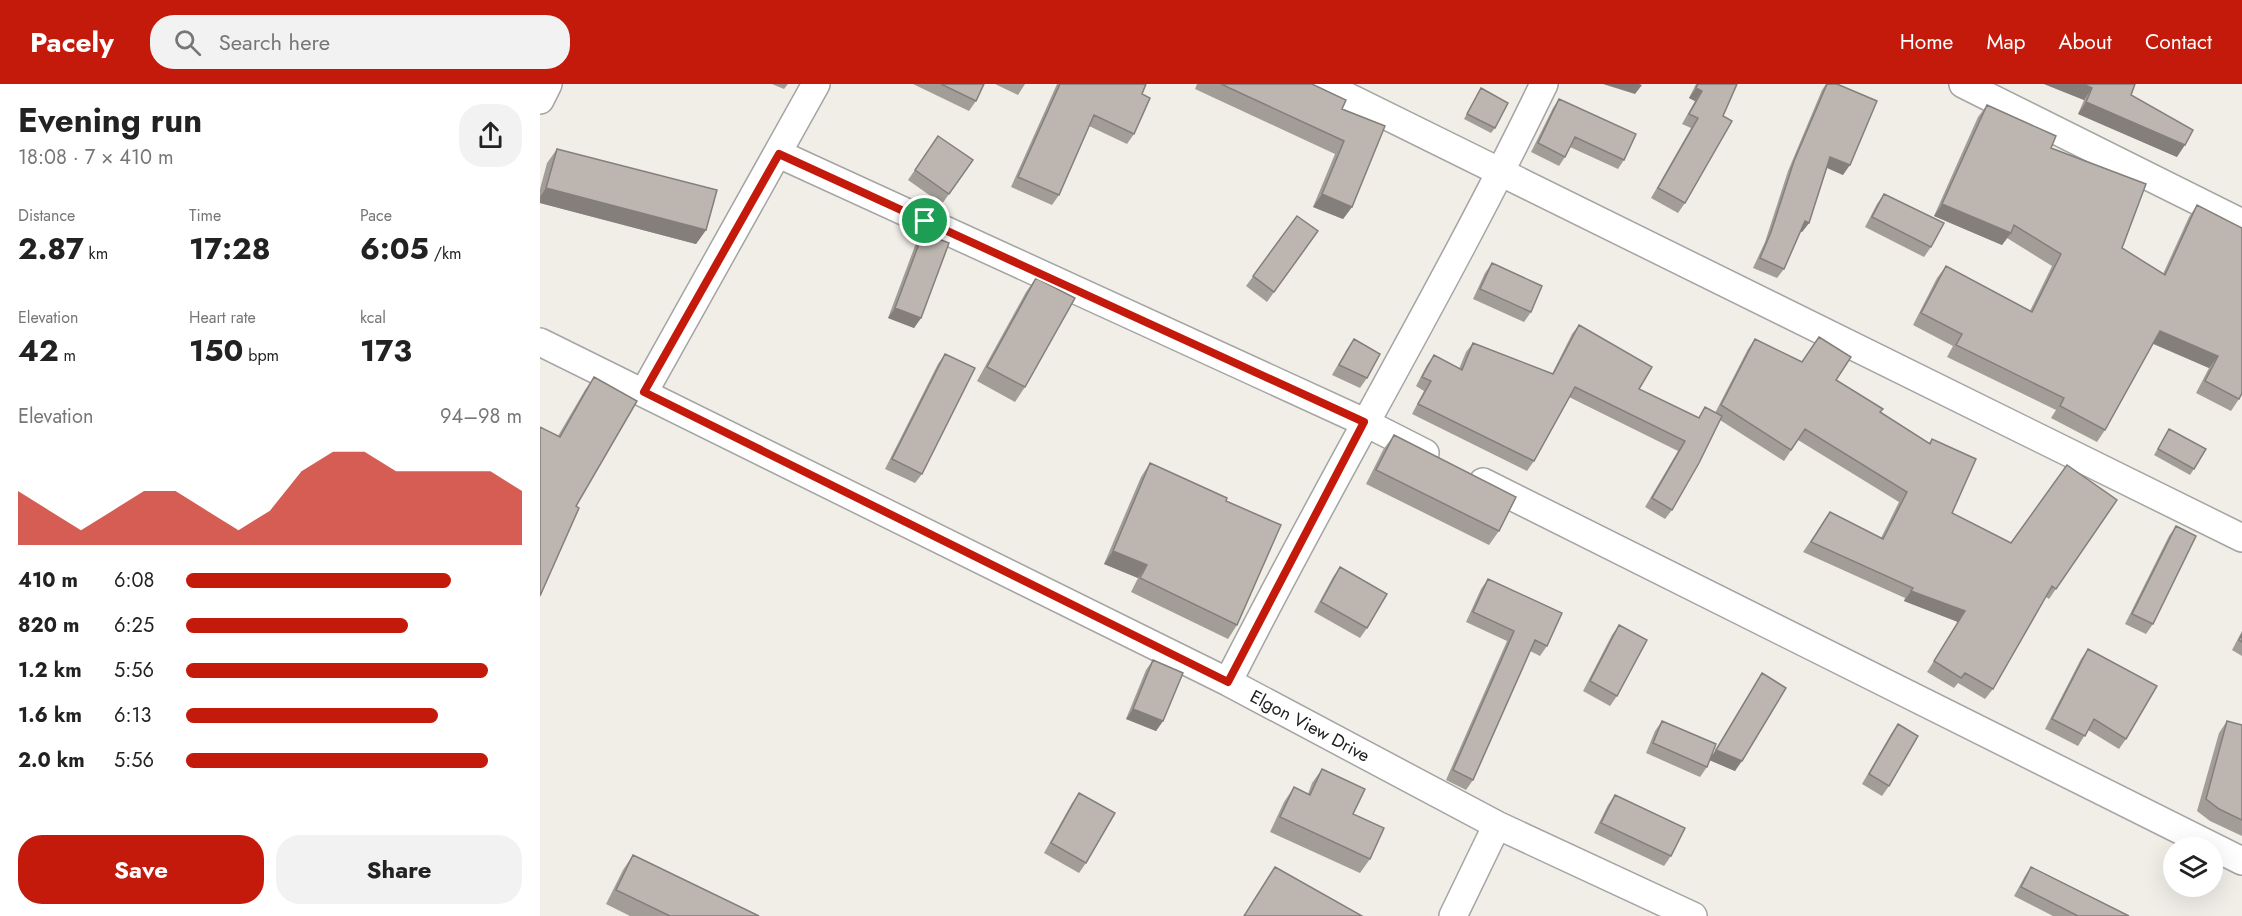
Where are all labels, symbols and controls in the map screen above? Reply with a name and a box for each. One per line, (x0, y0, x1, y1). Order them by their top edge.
search box (150, 15, 570, 69)
text: Pacely (30, 22, 114, 63)
icon: search (171, 26, 204, 59)
text: Search here (219, 26, 330, 58)
text: Home (1900, 27, 1953, 57)
text: Map (1986, 27, 2026, 57)
text: About (2059, 27, 2112, 57)
text: Contact (2145, 27, 2212, 57)
text: Evening run (18, 97, 202, 144)
button: share (459, 104, 522, 167)
text: 18:08 · 7 × 410 m (18, 143, 174, 172)
pin (899, 195, 950, 246)
text: Distance (18, 204, 75, 227)
text: Time (189, 204, 221, 227)
text: Pace (360, 204, 392, 227)
icon: arrive (908, 204, 941, 237)
text: 2.87 (18, 227, 84, 270)
text: 17:28 (189, 227, 271, 270)
text: 6:05 (360, 227, 429, 270)
text: km (84, 242, 108, 265)
text: /km (429, 242, 462, 265)
text: Elevation (18, 306, 78, 329)
text: Heart rate (189, 306, 256, 329)
text: kcal (360, 306, 386, 329)
text: 42 (18, 329, 59, 372)
text: 150 (189, 329, 243, 372)
text: 173 (360, 329, 412, 372)
text: m (59, 344, 76, 367)
text: bpm (243, 344, 279, 367)
text: Elevation (18, 402, 93, 431)
text: 94–98 m (440, 402, 522, 431)
text: 410 m (18, 566, 78, 595)
text: 6:08 (114, 566, 154, 595)
text: 820 m (18, 611, 79, 640)
text: 6:25 (114, 611, 154, 640)
text: 1.2 km (18, 656, 82, 685)
text: 5:56 (114, 656, 154, 685)
street label: Elgon View Drive (1246, 683, 1374, 769)
text: 1.6 km (18, 701, 82, 730)
text: 6:13 (114, 701, 151, 730)
text: 2.0 km (18, 746, 85, 775)
text: 5:56 (114, 746, 154, 775)
button: Save (18, 835, 264, 904)
button: Share (276, 835, 522, 904)
map controls (2163, 837, 2223, 897)
button: layers (2163, 837, 2223, 897)

